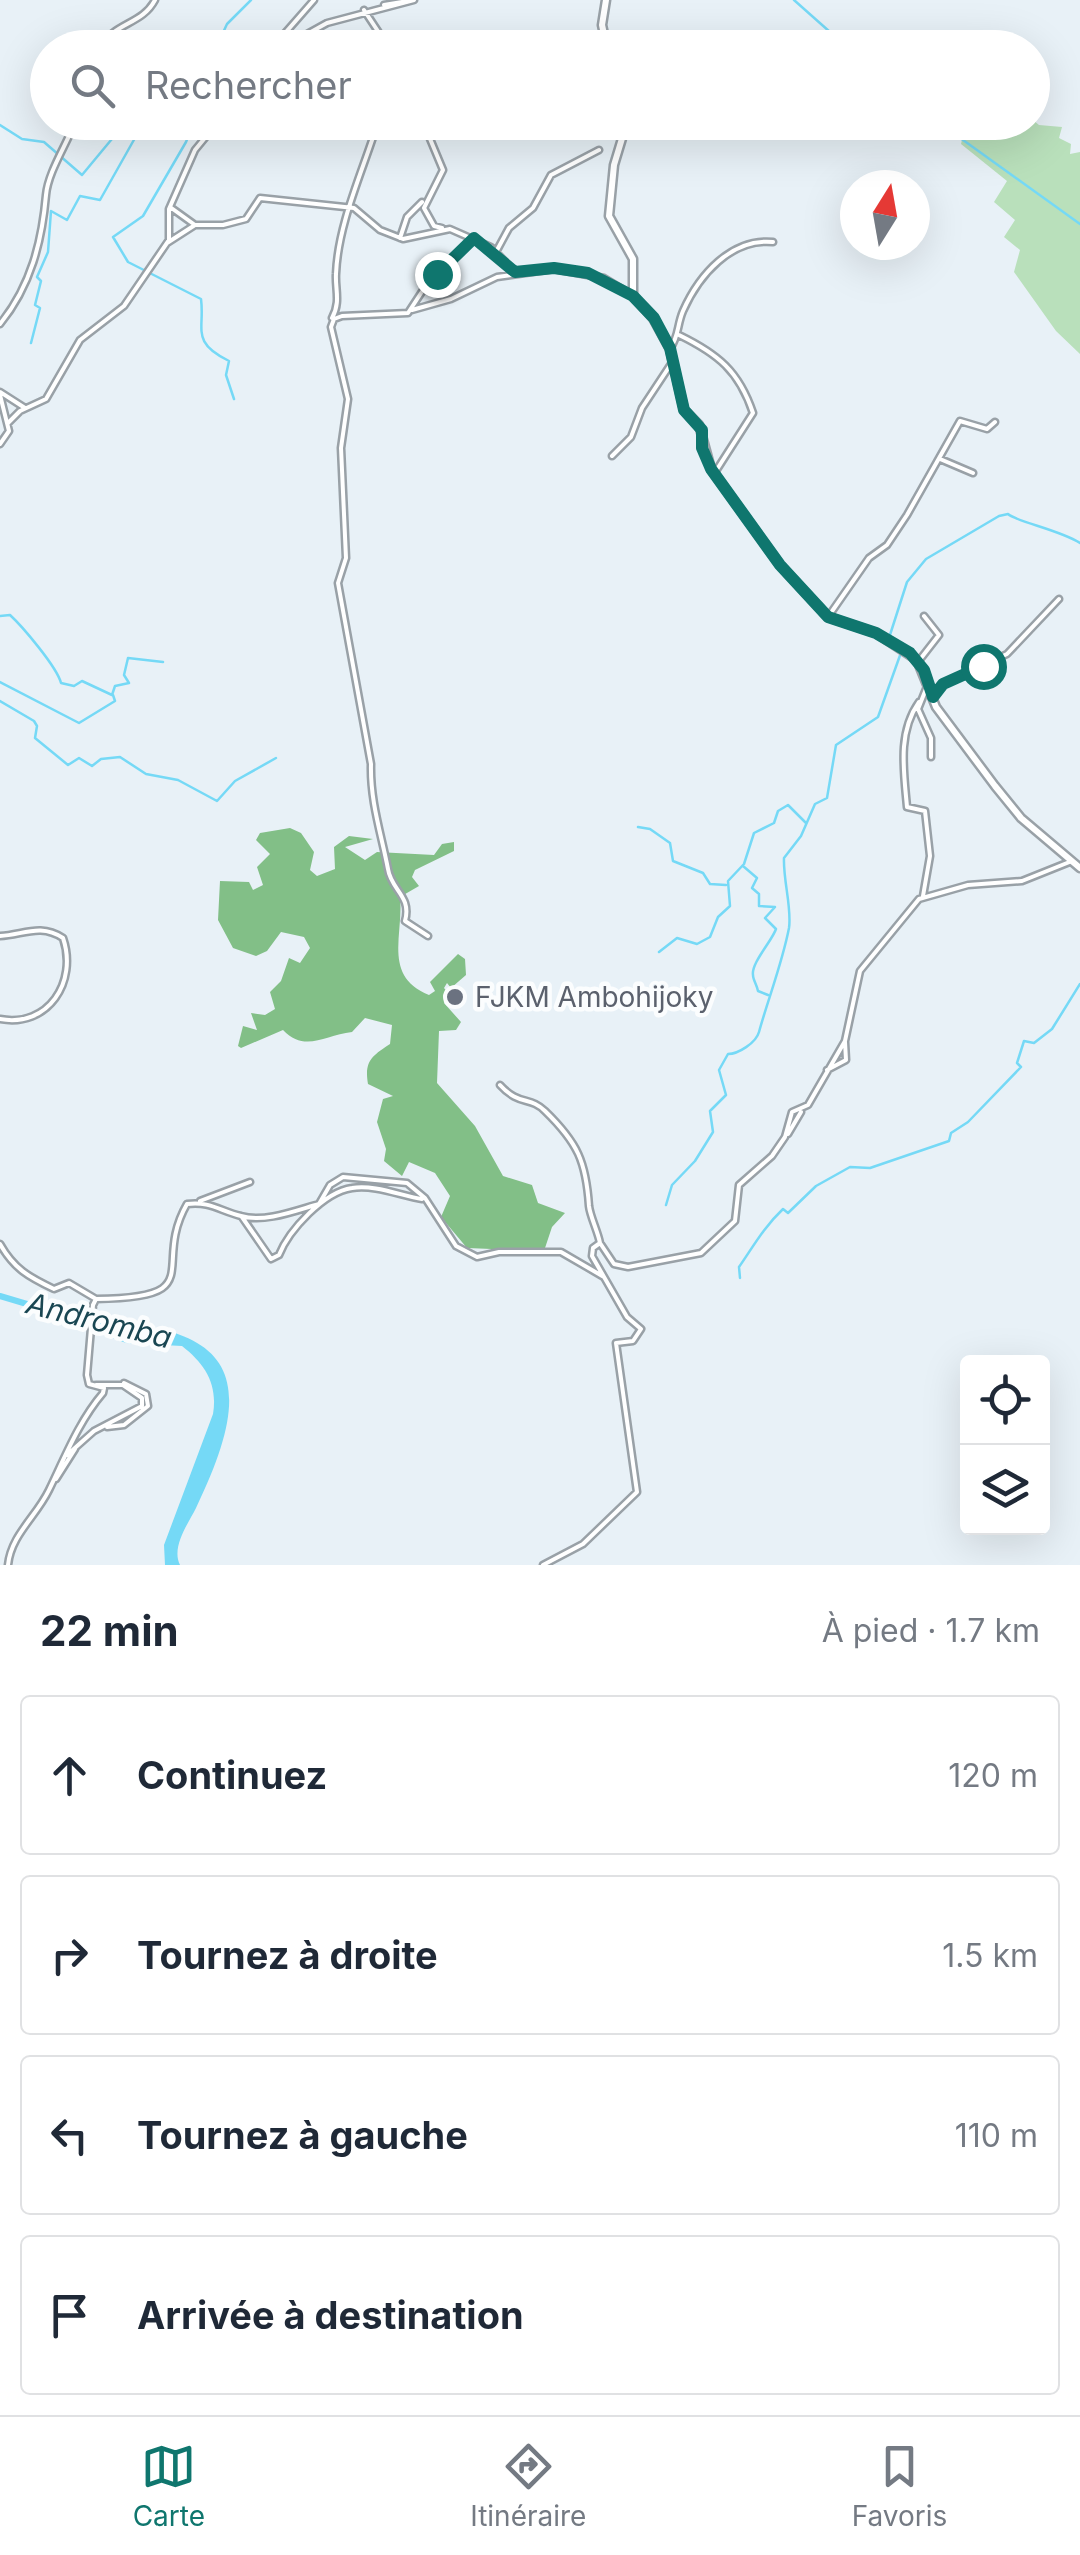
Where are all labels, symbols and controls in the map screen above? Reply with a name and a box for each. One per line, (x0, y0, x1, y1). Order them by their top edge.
search box (30, 30, 1050, 140)
icon: search (65, 58, 120, 113)
text: Rechercher (145, 62, 352, 108)
north arrow (840, 170, 930, 260)
route end (415, 252, 461, 298)
route start (961, 644, 1007, 690)
place label: FJKM Ambohijoky (475, 980, 713, 1014)
marker: FJKM Ambohijoky (444, 986, 466, 1008)
water label: Andromba (22, 1284, 176, 1355)
map controls (960, 1355, 1050, 1535)
button: locate (960, 1355, 1050, 1445)
button: layers (960, 1445, 1050, 1535)
text: 22 min (40, 1605, 179, 1656)
text: À pied · 1.7 km (822, 1611, 1040, 1650)
icon: ahead (42, 1748, 97, 1803)
text: Continuez (137, 1752, 327, 1798)
text: 120 m (948, 1756, 1038, 1795)
icon: right (42, 1928, 97, 1983)
text: Tournez à droite (137, 1932, 438, 1978)
text: 1.5 km (942, 1936, 1038, 1975)
icon: left (42, 2108, 97, 2163)
text: Tournez à gauche (137, 2112, 468, 2158)
text: 110 m (955, 2116, 1038, 2155)
icon: arrive (42, 2288, 97, 2343)
text: Arrivée à destination (137, 2292, 524, 2338)
tab: Carte (133, 2439, 205, 2533)
tab: Itinéraire (470, 2439, 586, 2533)
tab: Favoris (852, 2439, 947, 2533)

